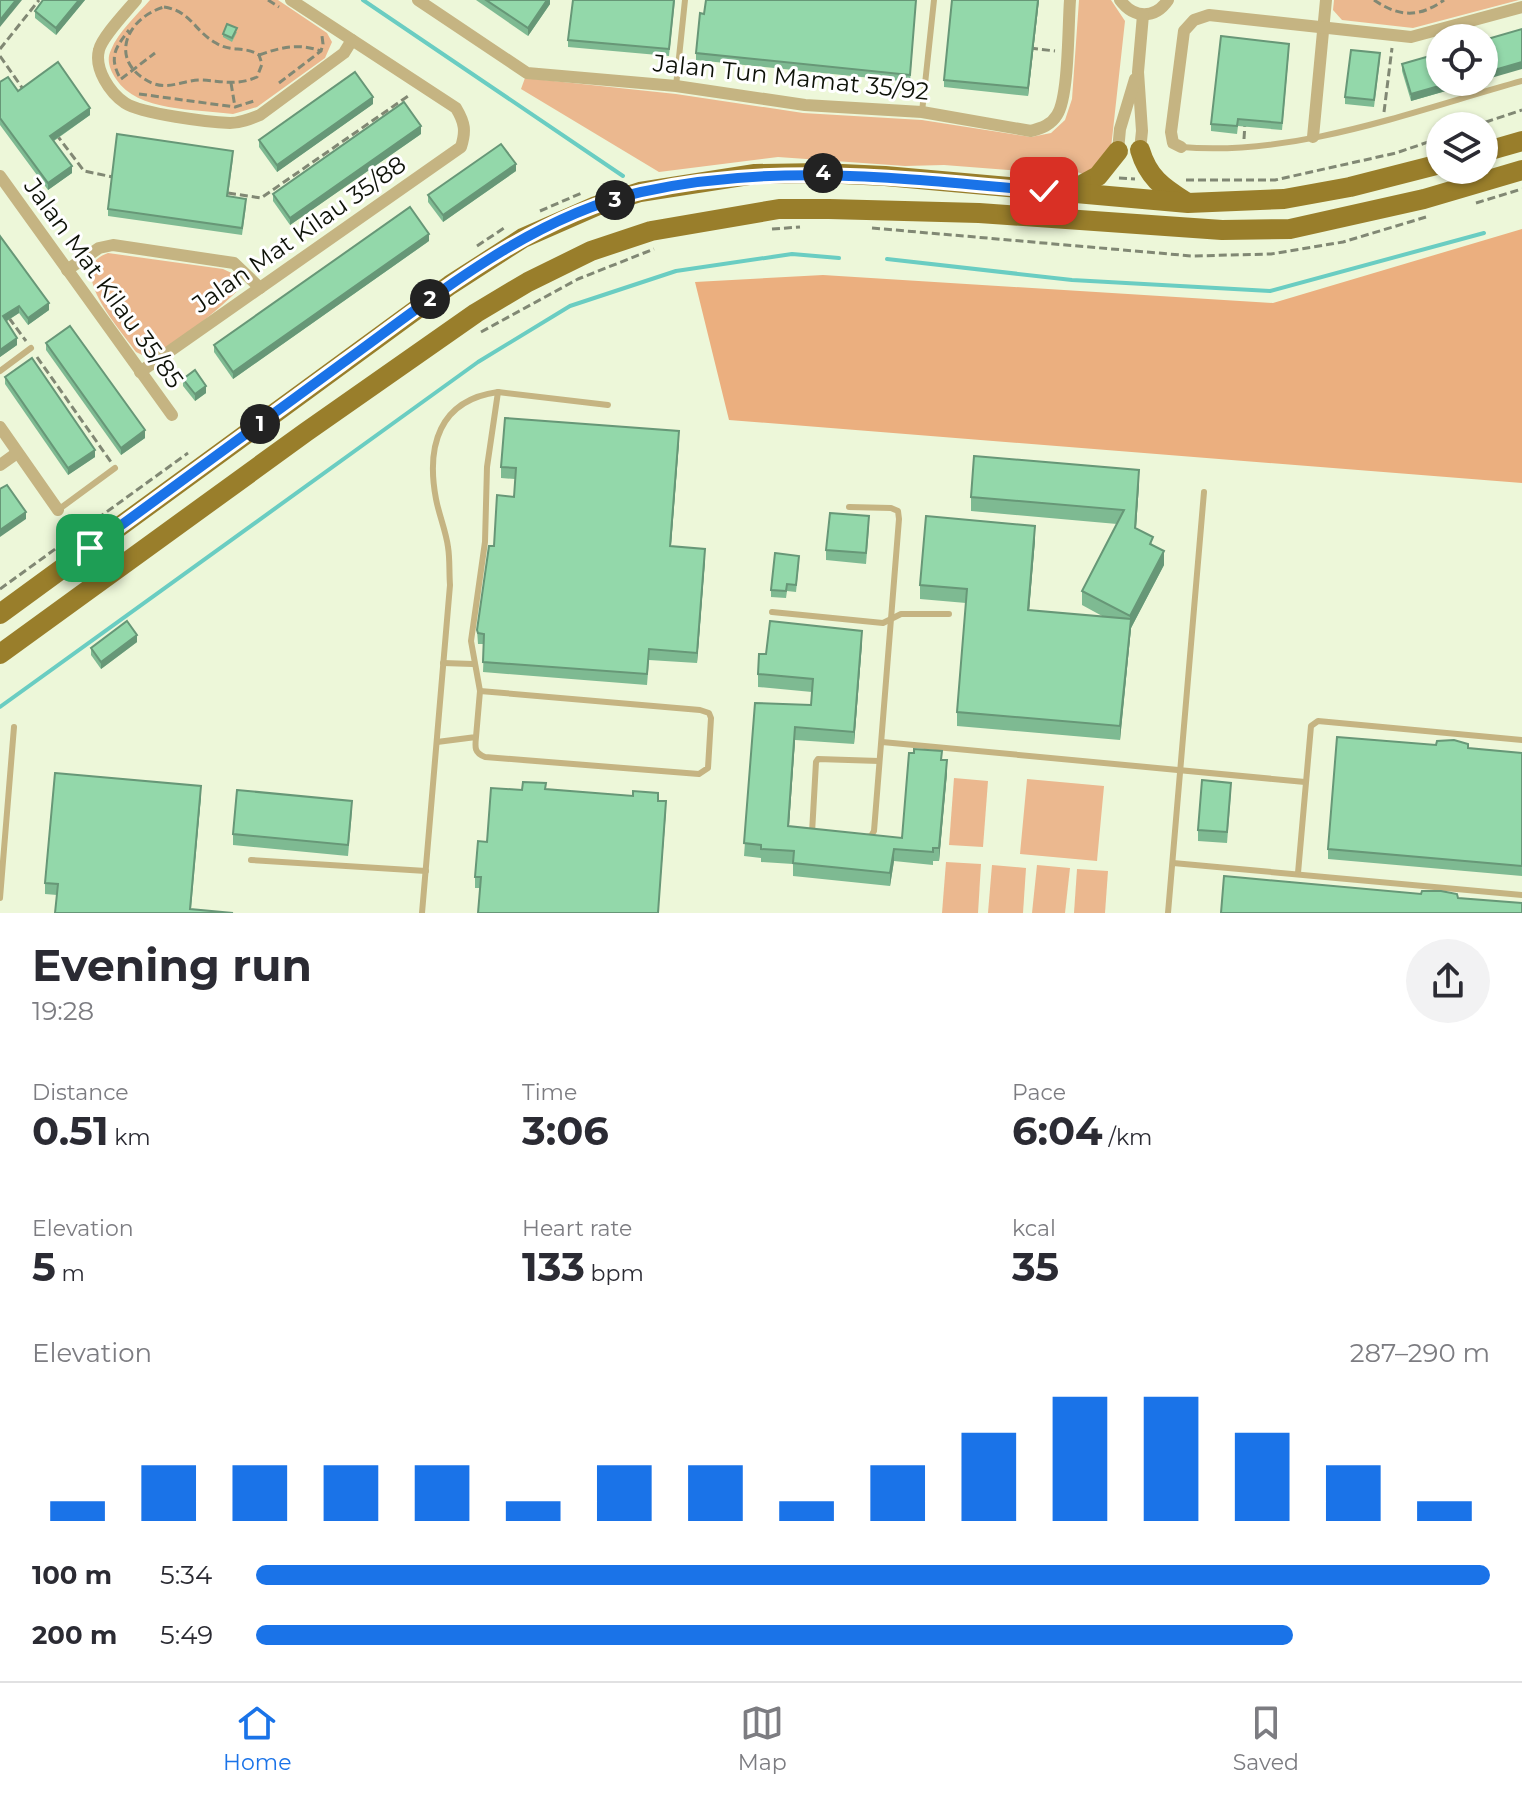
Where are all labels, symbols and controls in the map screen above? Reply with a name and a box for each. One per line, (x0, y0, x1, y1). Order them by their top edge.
map controls (1426, 24, 1498, 184)
button: locate (1426, 24, 1498, 96)
street label: Jalan Tun Mamat 35/92 (651, 48, 930, 106)
button: layers (1426, 112, 1498, 184)
street label: Jalan Mat Kilau 35/88 (186, 149, 411, 319)
pin: 4 (803, 153, 843, 193)
pin (1010, 157, 1078, 225)
text: 4 (815, 159, 831, 186)
icon: check (1022, 169, 1066, 213)
street label: Jalan Mat Kilau 35/85 (18, 172, 190, 394)
pin: 3 (595, 180, 635, 220)
text: 3 (608, 186, 622, 213)
pin: 2 (410, 279, 450, 319)
text: 2 (424, 285, 436, 312)
pin: 1 (240, 404, 280, 444)
text: 1 (256, 410, 264, 437)
pin (56, 514, 124, 582)
icon: arrive (68, 526, 112, 570)
text: Evening run (32, 938, 312, 992)
button: share (1406, 939, 1490, 1023)
text: 19:28 (32, 995, 94, 1027)
text: Distance (32, 1079, 129, 1106)
text: Time (522, 1079, 577, 1106)
text: Pace (1012, 1079, 1066, 1106)
text: 0.51 (32, 1106, 109, 1155)
text: 3:06 (522, 1106, 609, 1155)
text: 6:04 (1012, 1106, 1103, 1155)
text: km (109, 1124, 151, 1151)
text: /km (1103, 1124, 1152, 1151)
text: Elevation (32, 1215, 134, 1242)
text: Heart rate (522, 1215, 632, 1242)
text: kcal (1012, 1215, 1056, 1242)
text: 5 (32, 1242, 56, 1291)
text: 133 (522, 1242, 585, 1291)
text: 35 (1012, 1242, 1059, 1291)
text: m (56, 1260, 85, 1287)
text: bpm (585, 1260, 644, 1287)
text: Elevation (32, 1337, 152, 1369)
text: 287–290 m (1350, 1337, 1490, 1369)
text: 100 m (32, 1559, 112, 1591)
text: 5:34 (160, 1559, 212, 1591)
text: 200 m (32, 1619, 117, 1651)
text: 5:49 (160, 1619, 213, 1651)
tab: Home (223, 1701, 291, 1776)
tab: Map (738, 1701, 787, 1776)
tab: Saved (1233, 1701, 1299, 1776)

